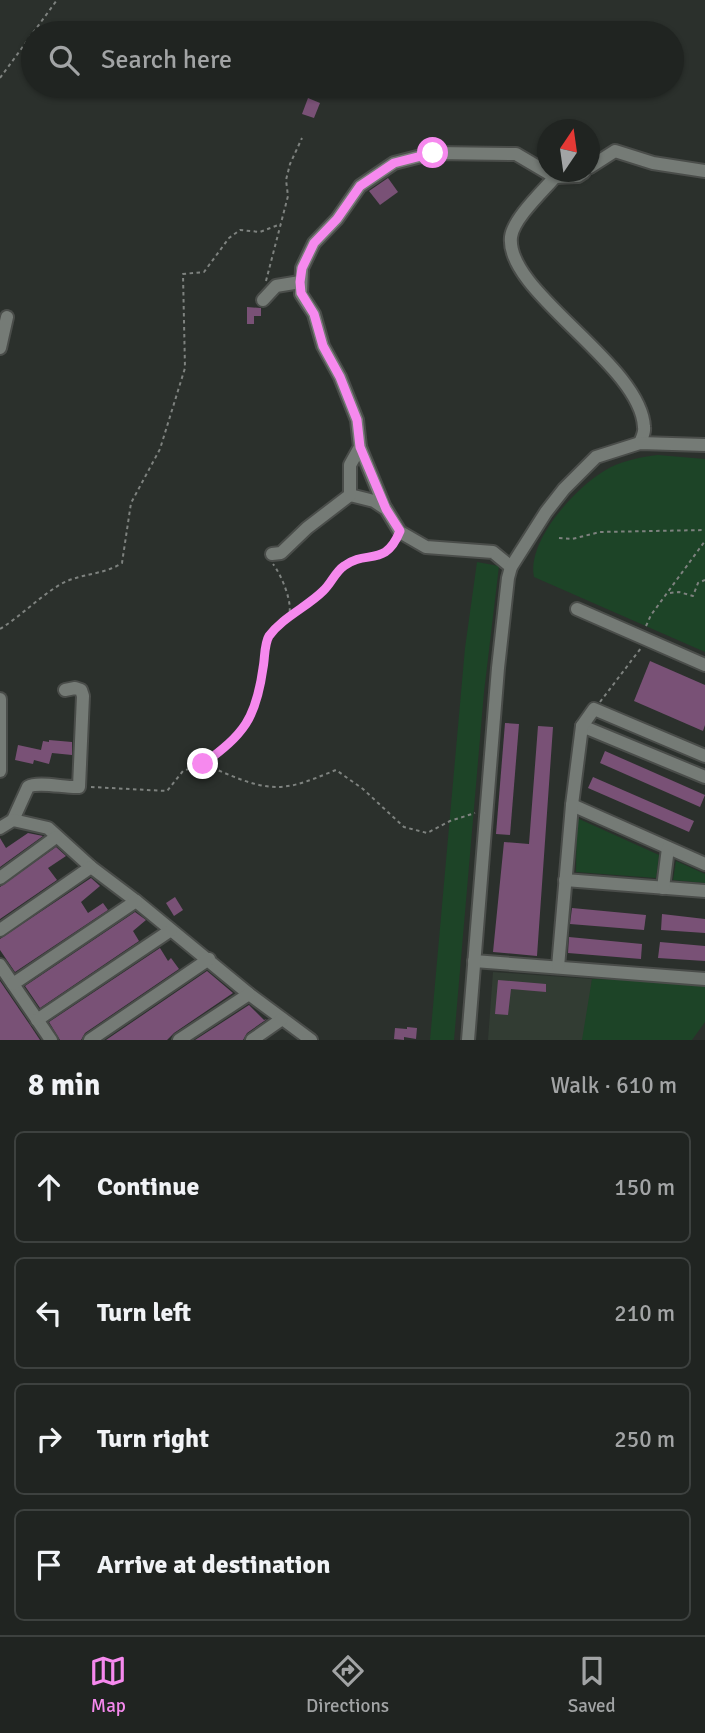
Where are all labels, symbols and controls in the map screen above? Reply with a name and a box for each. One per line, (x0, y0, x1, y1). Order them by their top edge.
search box (21, 21, 684, 98)
icon: search (45, 41, 83, 79)
text: Search here (101, 44, 232, 76)
north arrow (537, 119, 600, 182)
route start (417, 137, 448, 168)
route end (187, 748, 218, 779)
text: 8 min (28, 1067, 100, 1104)
text: Walk · 610 m (551, 1071, 677, 1100)
icon: ahead (30, 1168, 68, 1206)
text: Continue (97, 1171, 199, 1203)
text: 150 m (614, 1173, 675, 1202)
icon: left (30, 1294, 68, 1332)
text: Turn left (97, 1297, 191, 1329)
text: 210 m (614, 1299, 675, 1328)
icon: right (30, 1420, 68, 1458)
text: Turn right (97, 1423, 209, 1455)
text: 250 m (614, 1425, 675, 1454)
icon: arrive (30, 1546, 68, 1584)
text: Arrive at destination (97, 1549, 330, 1581)
tab: Map (89, 1652, 127, 1718)
tab: Directions (306, 1652, 389, 1718)
tab: Saved (568, 1652, 616, 1718)

